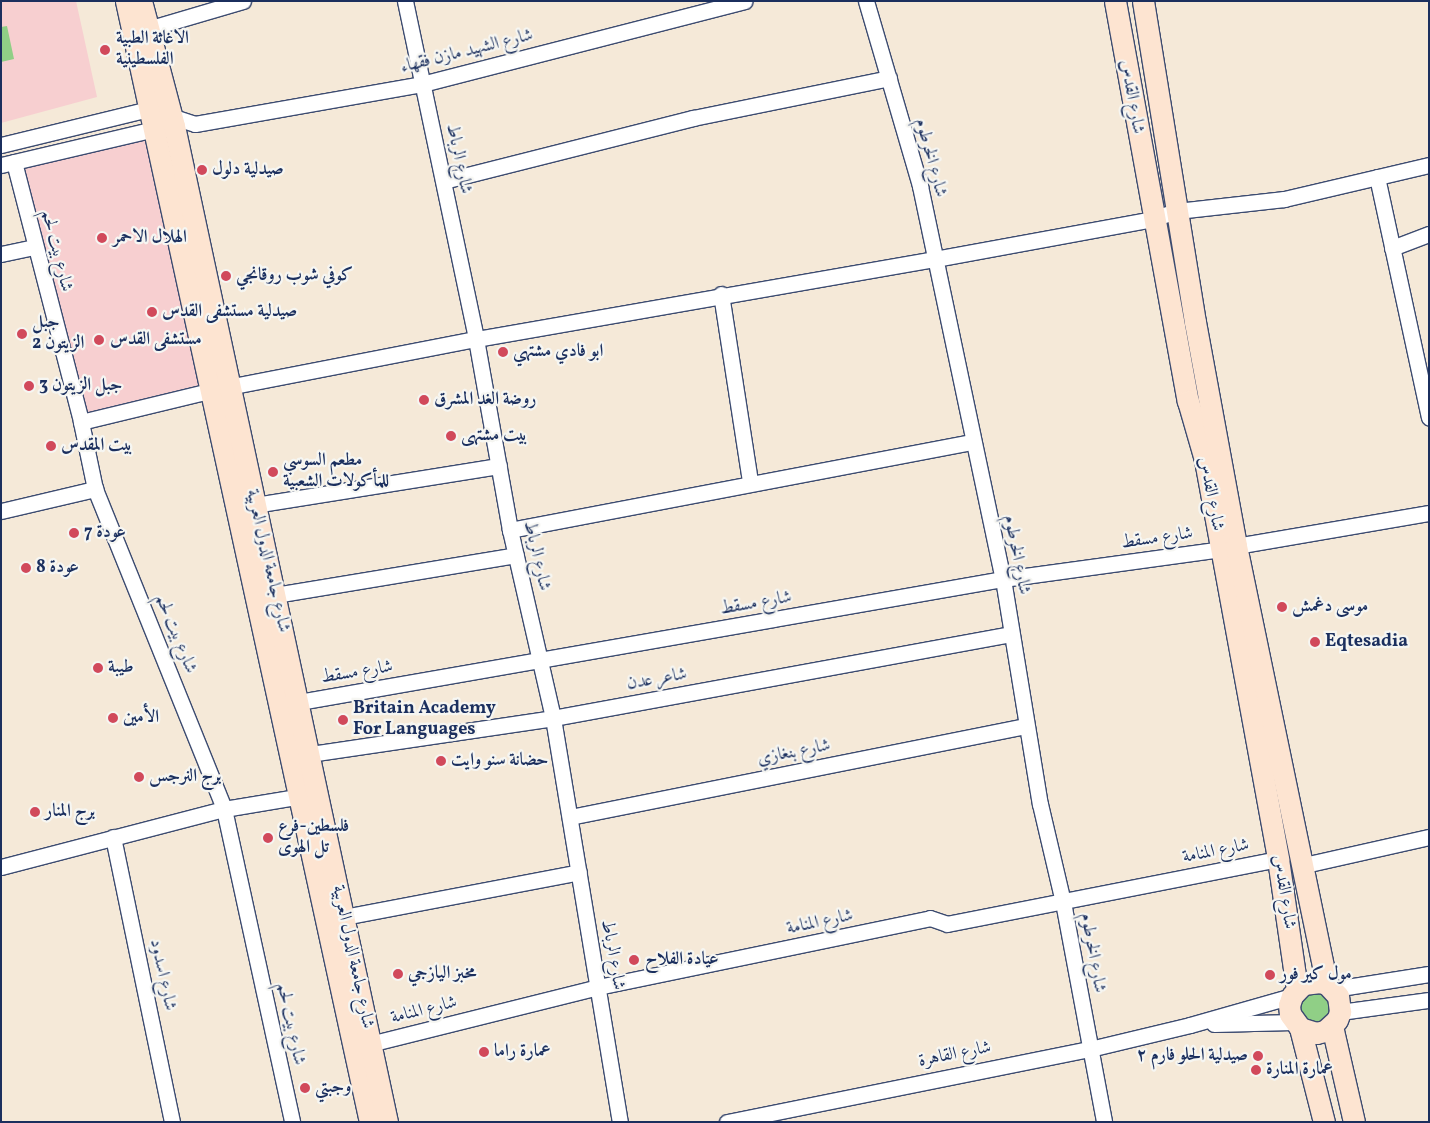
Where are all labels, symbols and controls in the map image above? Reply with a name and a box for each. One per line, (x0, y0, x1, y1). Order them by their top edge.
street label: شارع الشهيد مازن فقهاء (398, 25, 536, 79)
place label: الاغاثة الطبية الفلسطينية (116, 29, 189, 72)
marker: الاغاثة الطبية الفلسطينية (98, 43, 112, 57)
street label: شارع القدس (1114, 58, 1148, 136)
street label: شارع الخرطوم (909, 116, 951, 200)
street label: شارع الرباط (440, 122, 476, 196)
place label: صيدلية دلول (212, 159, 284, 181)
marker: صيدلية دلول (196, 164, 208, 176)
street label: شارع بيت لحم (35, 208, 77, 294)
place label: الهلال الاحمر (113, 227, 187, 249)
marker: الهلال الاحمر (95, 231, 109, 245)
place label: كوفي شوب روقانجي (236, 265, 353, 287)
marker: كوفي شوب روقانجي (220, 270, 232, 282)
place label: صيدلية مستشفى القدس (162, 301, 297, 323)
marker: صيدلية مستشفى القدس (146, 306, 158, 318)
place label: جبل الزيتون 2 (32, 313, 84, 356)
marker: جبل الزيتون 2 (16, 328, 28, 340)
place label: مستشفى القدس (110, 329, 202, 351)
marker: مستشفى القدس (92, 333, 106, 347)
place label: ابو فادي مشتهي (513, 341, 603, 363)
marker: ابو فادي مشتهي (497, 346, 509, 358)
place label: جبل الزيتون 3 (39, 375, 123, 397)
marker: جبل الزيتون 3 (23, 380, 35, 392)
place label: روضة الغد المشرق (434, 389, 537, 411)
marker: روضة الغد المشرق (418, 394, 430, 406)
place label: بيت مشتهى (461, 425, 527, 447)
marker: بيت مشتهى (445, 430, 457, 442)
place label: بيت المقدس (61, 435, 133, 457)
marker: بيت المقدس (45, 440, 57, 452)
place label: مطعم السوسي للمأكولات الشعبية (283, 451, 389, 494)
street label: شارع القدس (1192, 455, 1228, 533)
marker: مطعم السوسي للمأكولات الشعبية (267, 466, 279, 478)
street label: شارع جامعة الدول العربية (240, 487, 294, 635)
street label: شارع الخرطوم (998, 513, 1034, 597)
street label: شارع الرباط (517, 519, 555, 593)
place label: عودة 7 (84, 522, 126, 544)
street label: شارع مسقط (1120, 523, 1194, 555)
marker: عودة 7 (68, 527, 80, 539)
place label: عودة 8 (36, 557, 79, 579)
marker: عودة 8 (20, 562, 32, 574)
street label: شارع مسقط (718, 587, 794, 621)
street label: شارع بيت لحم (149, 591, 201, 677)
place label: موسى دغمش (1292, 596, 1368, 618)
marker: موسى دغمش (1276, 601, 1288, 613)
place label: Eqtesadia (1325, 631, 1408, 653)
marker: Eqtesadia (1309, 636, 1321, 648)
place label: طيبة (108, 657, 134, 679)
street label: شارع مسقط (320, 657, 394, 689)
marker: طيبة (92, 662, 104, 674)
street label: شاعر عدن (625, 664, 689, 696)
place label: Britain Academy For Languages (353, 699, 496, 742)
place label: الأمين (123, 707, 159, 729)
marker: الأمين (107, 712, 119, 724)
marker: Britain Academy For Languages (337, 714, 349, 726)
street label: شارع بنغازي (756, 735, 832, 771)
place label: حضانة سنو وايت (451, 750, 548, 772)
marker: حضانة سنو وايت (435, 755, 447, 767)
place label: برج النرجس (149, 766, 221, 788)
marker: برج النرجس (133, 771, 145, 783)
place label: برج المنار (45, 801, 95, 823)
marker: برج المنار (29, 806, 41, 818)
place label: فلسطين-فرع تل الهوى (278, 817, 349, 860)
marker: فلسطين-فرع تل الهوى (262, 832, 274, 844)
street label: شارع المنامة (1181, 835, 1251, 869)
street label: شارع القدس (1266, 853, 1300, 931)
street label: شارع جامعة الدول العربية (326, 883, 378, 1031)
street label: شارع المنامة (785, 905, 855, 941)
street label: شارع الخرطوم (1074, 911, 1110, 995)
street label: شارع الرباط (595, 918, 629, 992)
street label: شارع اسدود (144, 937, 180, 1013)
place label: عيادة الفلاح (645, 949, 719, 971)
marker: عيادة الفلاح (627, 953, 641, 967)
place label: مخبز اليازجي (408, 963, 476, 985)
place label: مول كير فور (1280, 964, 1352, 986)
marker: مخبز اليازجي (392, 968, 404, 980)
marker: مول كير فور (1264, 969, 1276, 981)
street label: شارع بيت لحم (271, 981, 309, 1067)
street label: شارع المنامة (389, 992, 459, 1030)
street label: شارع القاهرة (917, 1037, 993, 1073)
place label: عمارة راما (494, 1041, 550, 1063)
place label: صيدلية الحلو فارم ٢ (1137, 1045, 1248, 1067)
marker: عمارة راما (478, 1046, 490, 1058)
marker: صيدلية الحلو فارم ٢ (1252, 1050, 1264, 1062)
place label: عمارة المنارة (1266, 1059, 1333, 1081)
marker: عمارة المنارة (1250, 1064, 1262, 1076)
place label: وجبتي (315, 1077, 351, 1099)
marker: وجبتي (299, 1082, 311, 1094)

